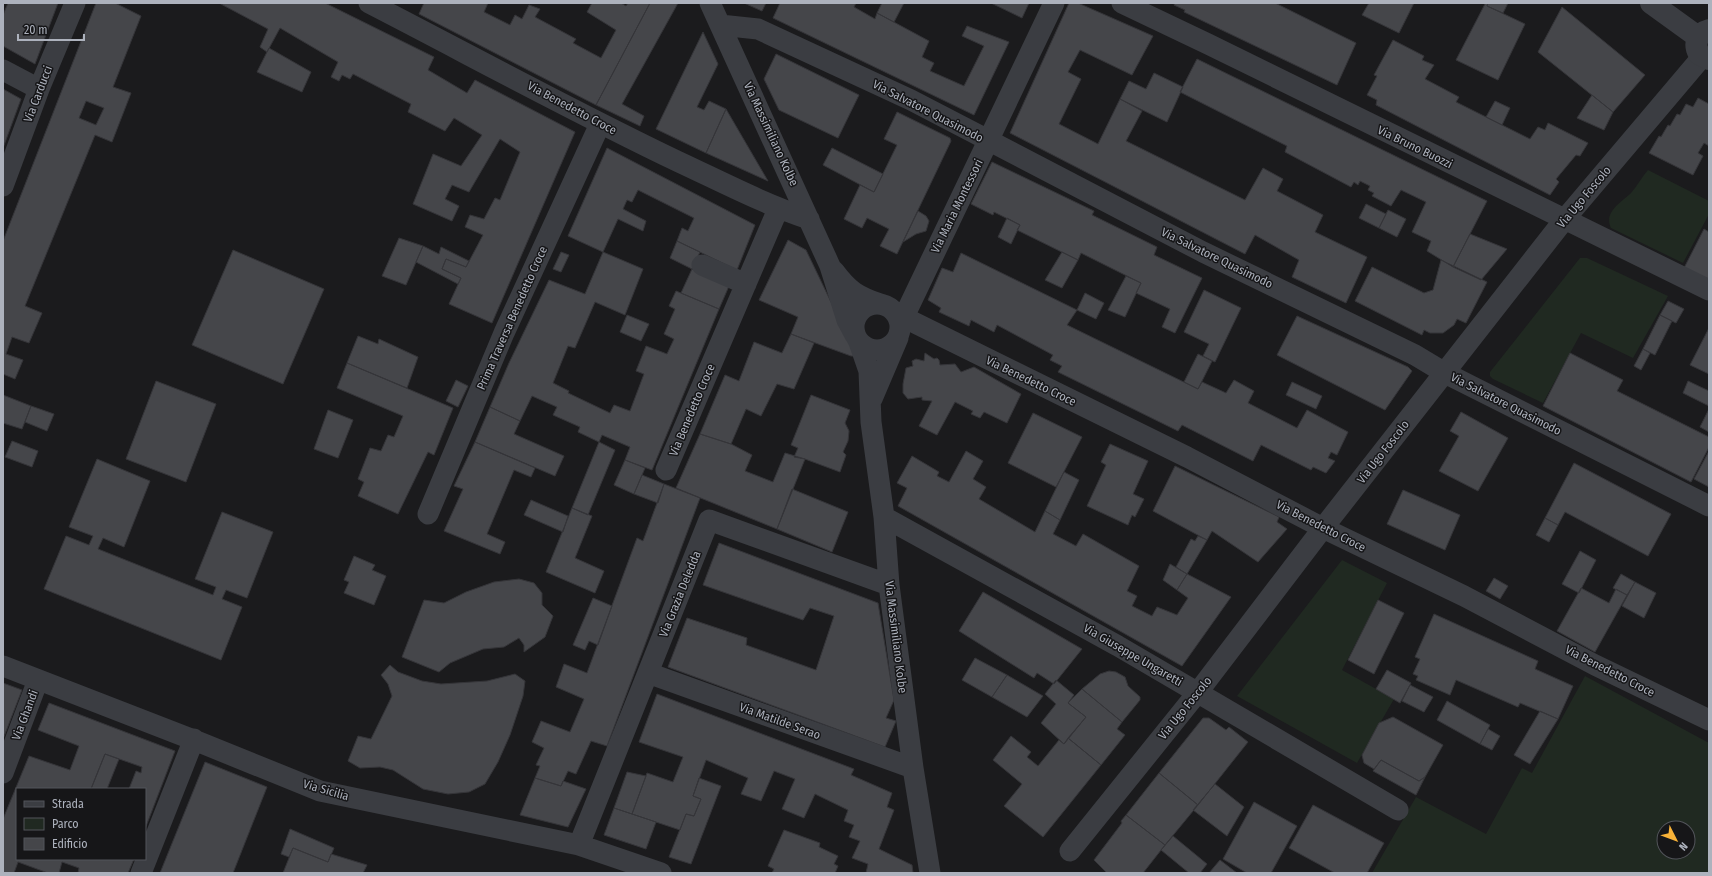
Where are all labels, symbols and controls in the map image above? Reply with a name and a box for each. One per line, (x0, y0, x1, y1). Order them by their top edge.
scale bar (18, 16, 84, 42)
text: 20 m (24, 23, 48, 37)
street label: Via Carducci (21, 64, 55, 124)
street label: Via Salvatore Quasimodo (870, 77, 986, 145)
street label: Via Benedetto Croce (525, 79, 619, 137)
street label: Via Massimiliano Kolbe (741, 80, 801, 188)
street label: Via Bruno Buozzi (1375, 123, 1455, 171)
street label: Via Maria Montessori (928, 157, 986, 255)
street label: Via Ugo Foscolo (1554, 163, 1614, 231)
street label: Via Salvatore Quasimodo (1159, 225, 1275, 291)
street label: Prima Traversa Benedetto Croce (474, 244, 550, 392)
street label: Via Benedetto Croce (984, 353, 1078, 409)
street label: Via Benedetto Croce (666, 362, 718, 458)
street label: Via Salvatore Quasimodo (1448, 370, 1564, 438)
street label: Via Ugo Foscolo (1354, 418, 1412, 486)
street label: Via Benedetto Croce (1274, 497, 1368, 555)
street label: Via Grazia Deledda (656, 549, 704, 639)
street label: Via Massimiliano Kolbe (882, 580, 910, 694)
street label: Via Giuseppe Ungaretti (1081, 621, 1185, 689)
street label: Via Benedetto Croce (1563, 642, 1657, 700)
street label: Via Ugo Foscolo (1156, 674, 1214, 742)
street label: Via Ghandi (9, 688, 41, 742)
street label: Via Matilde Serao (737, 700, 823, 742)
street label: Via Sicilia (301, 777, 351, 803)
legend (16, 788, 146, 860)
text: Strada (52, 797, 84, 811)
text: Parco (52, 817, 79, 831)
north arrow (1656, 820, 1696, 860)
text: Edificio (52, 837, 88, 851)
text: N (1676, 840, 1690, 853)

